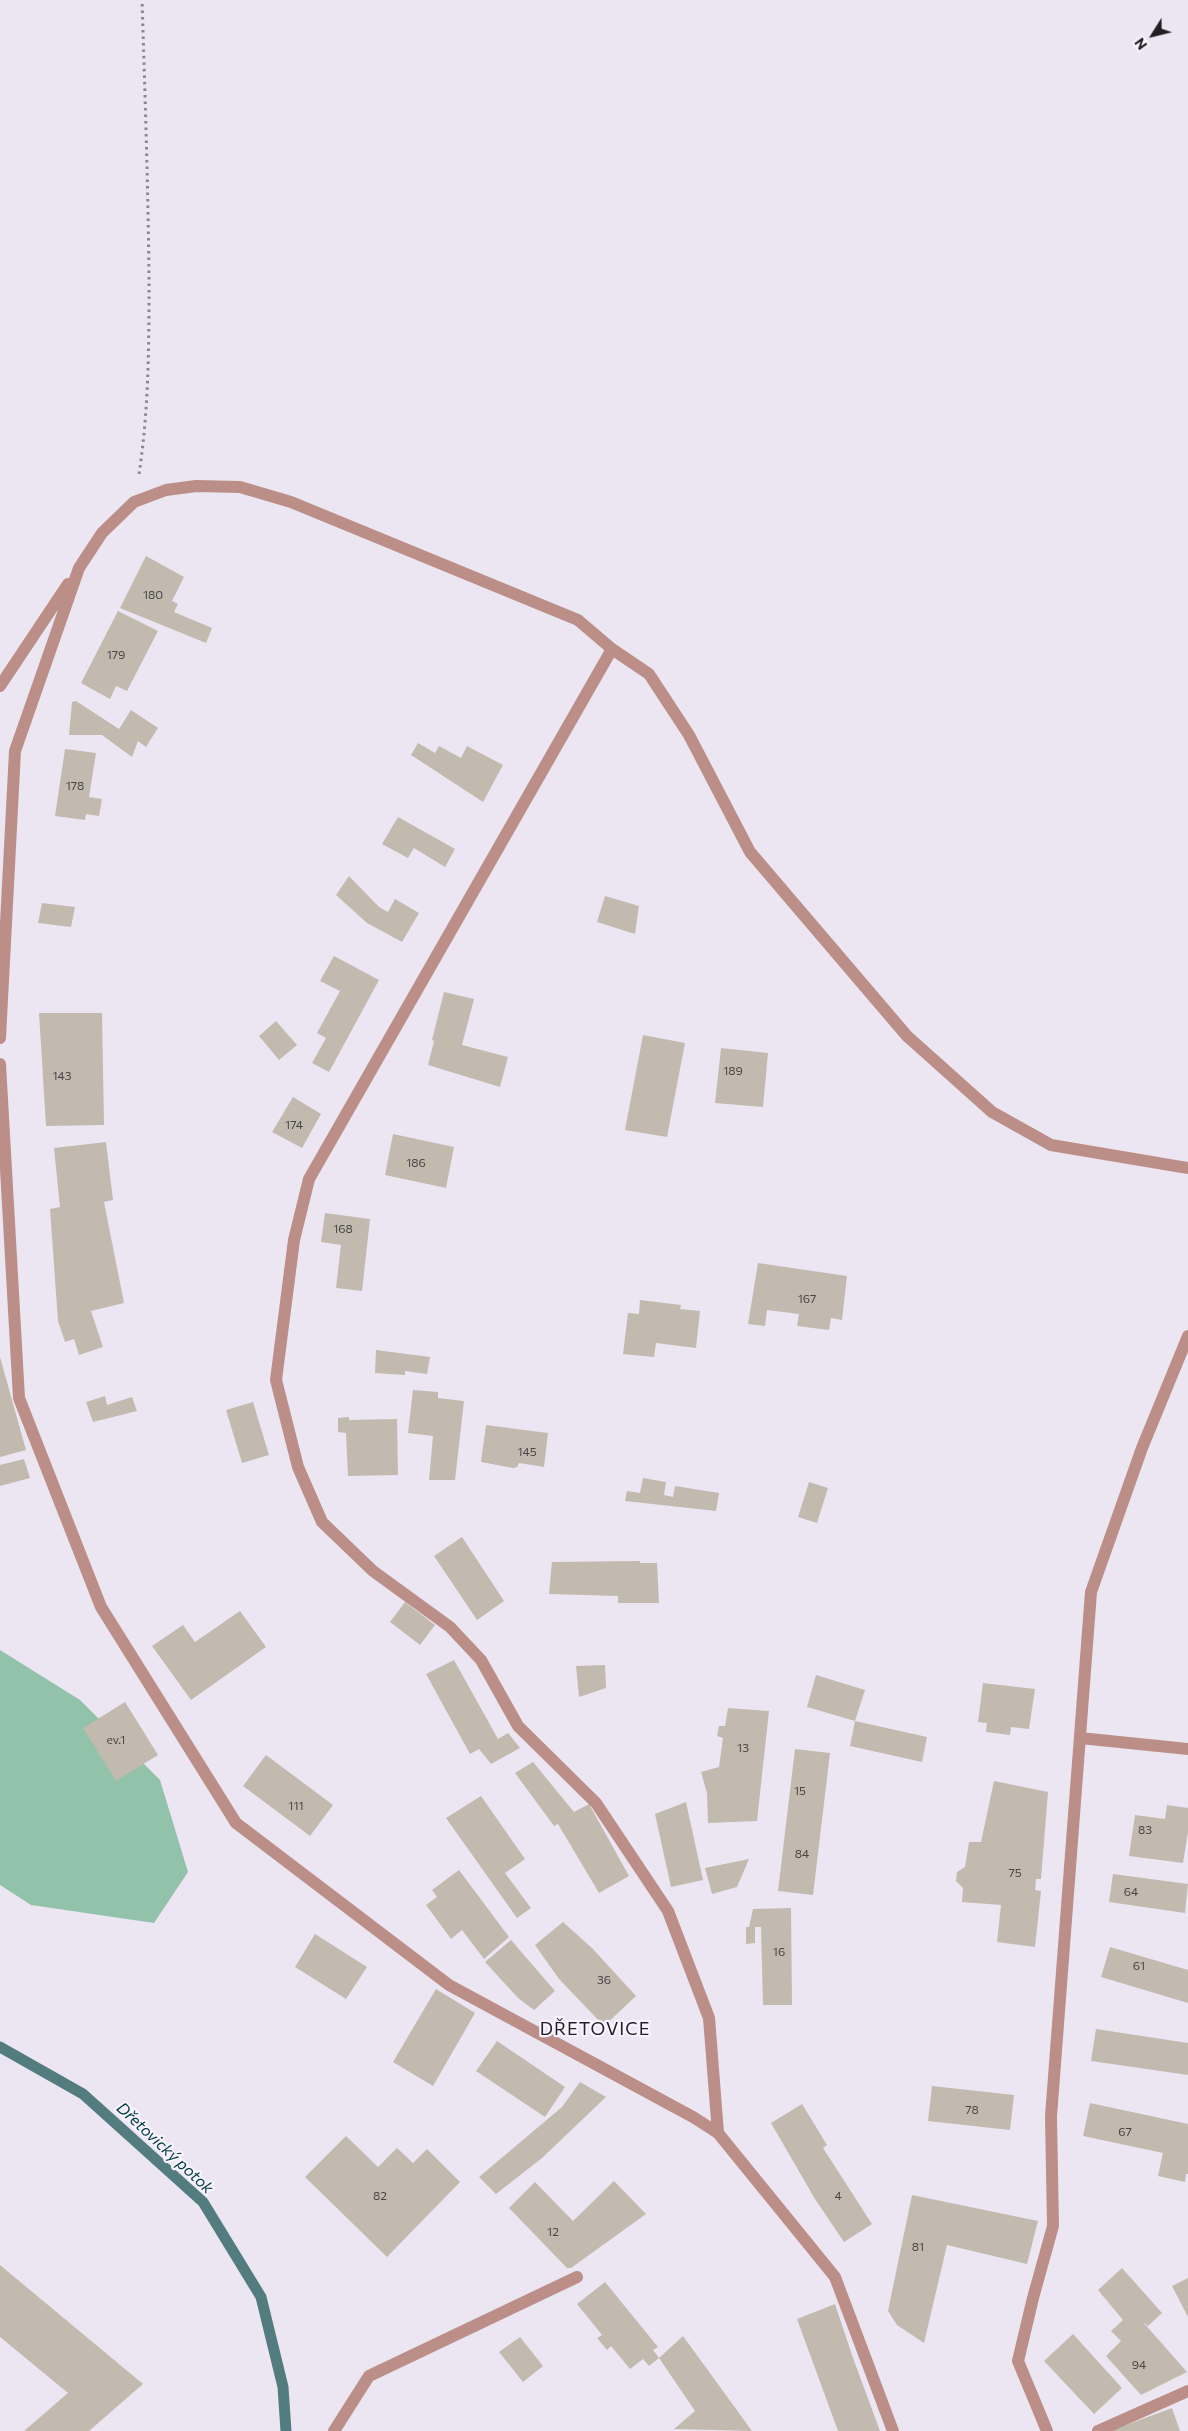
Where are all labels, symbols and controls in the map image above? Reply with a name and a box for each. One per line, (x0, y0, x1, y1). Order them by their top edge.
north arrow (1128, 10, 1178, 60)
text: N (1130, 35, 1150, 53)
house number: 180 (143, 588, 163, 602)
house number: 179 (107, 648, 125, 662)
house number: 178 (66, 779, 84, 793)
house number: 189 (723, 1064, 743, 1078)
house number: 143 (52, 1069, 72, 1083)
house number: 174 (285, 1118, 303, 1132)
house number: 186 (406, 1156, 426, 1170)
house number: 168 (333, 1222, 353, 1236)
house number: 167 (798, 1292, 816, 1306)
house number: 145 (517, 1445, 537, 1459)
house number: ev.1 (107, 1733, 125, 1747)
house number: 13 (737, 1741, 749, 1755)
house number: 15 (794, 1784, 806, 1798)
house number: 111 (288, 1799, 304, 1813)
house number: 83 (1138, 1823, 1152, 1837)
house number: 84 (795, 1847, 809, 1861)
house number: 75 (1008, 1866, 1022, 1880)
house number: 64 (1124, 1885, 1138, 1899)
house number: 16 (773, 1945, 785, 1959)
house number: 61 (1133, 1959, 1145, 1973)
house number: 36 (597, 1973, 611, 1987)
district label: DŘETOVICE (539, 2018, 651, 2040)
water label: Dřetovický potok (113, 2098, 217, 2198)
house number: 78 (965, 2103, 979, 2117)
house number: 67 (1118, 2125, 1132, 2139)
house number: 82 (373, 2189, 387, 2203)
house number: 4 (834, 2189, 842, 2203)
house number: 12 (547, 2225, 559, 2239)
house number: 81 (912, 2240, 924, 2254)
house number: 94 (1132, 2358, 1146, 2372)

